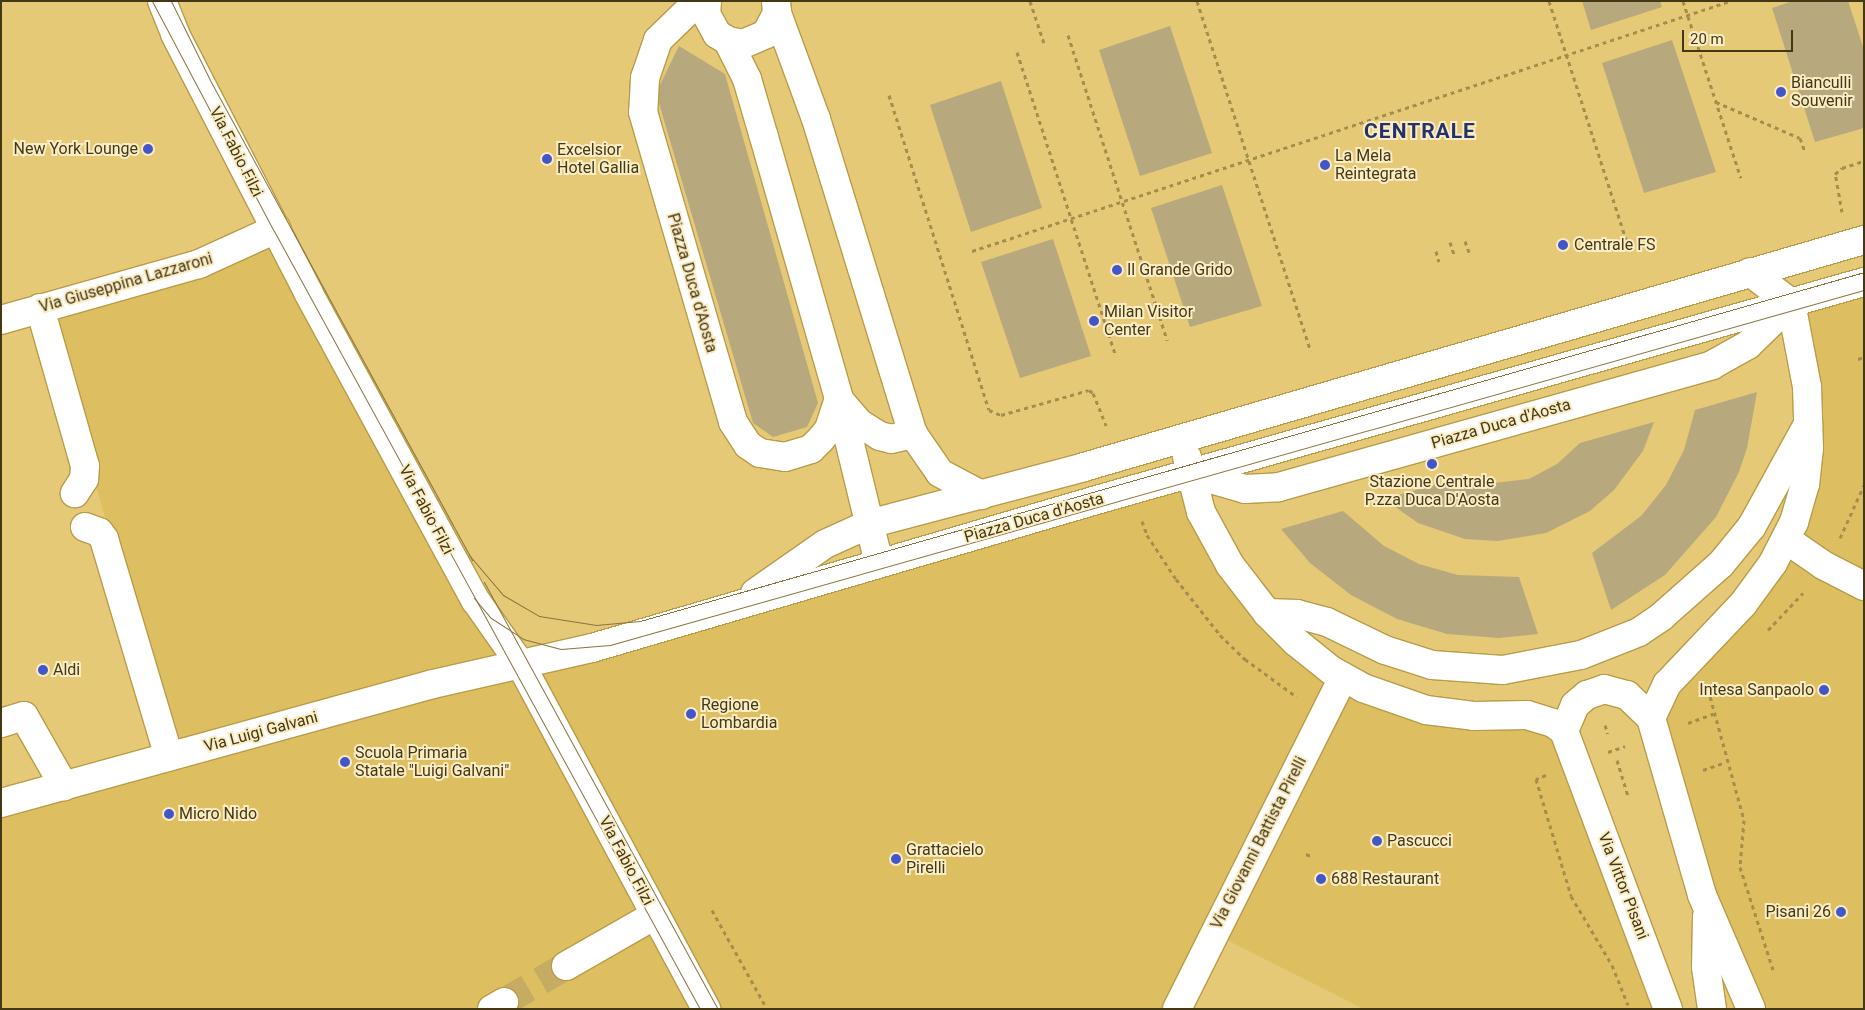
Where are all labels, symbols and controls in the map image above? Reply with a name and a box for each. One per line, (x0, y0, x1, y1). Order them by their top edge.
scale bar (1685, 20, 1796, 52)
text: 20 m (1690, 30, 1724, 48)
place label: Bianculli Souvenir (1791, 73, 1853, 111)
marker: Bianculli Souvenir (1775, 86, 1787, 98)
street label: Via Fabio Filzi (205, 104, 267, 200)
district label: CENTRALE (1363, 118, 1477, 144)
place label: New York Lounge (14, 139, 138, 159)
place label: Excelsior Hotel Gallia (557, 140, 639, 178)
marker: New York Lounge (142, 143, 154, 155)
place label: La Mela Reintegrata (1335, 146, 1417, 184)
marker: Excelsior Hotel Gallia (541, 153, 553, 165)
marker: La Mela Reintegrata (1319, 159, 1331, 171)
street label: Piazza Duca d'Aosta (663, 211, 721, 355)
place label: Centrale FS (1574, 235, 1655, 255)
marker: Centrale FS (1556, 238, 1570, 252)
street label: Via Giuseppina Lazzaroni (37, 249, 215, 317)
place label: Il Grande Grido (1127, 260, 1233, 280)
marker: Il Grande Grido (1111, 264, 1123, 276)
place label: Milan Visitor Center (1104, 302, 1193, 340)
marker: Milan Visitor Center (1088, 315, 1100, 327)
street label: Piazza Duca d'Aosta (1429, 395, 1573, 453)
marker: Stazione Centrale P.zza Duca D'Aosta (1426, 458, 1438, 470)
street label: Via Fabio Filzi (394, 462, 458, 558)
place label: Stazione Centrale P.zza Duca D'Aosta (1365, 472, 1499, 510)
street label: Piazza Duca d'Aosta (962, 489, 1106, 547)
place label: Aldi (53, 660, 80, 680)
marker: Aldi (37, 664, 49, 676)
place label: Intesa Sanpaolo (1699, 680, 1814, 700)
marker: Intesa Sanpaolo (1818, 684, 1830, 696)
place label: Regione Lombardia (701, 695, 777, 733)
street label: Via Luigi Galvani (202, 708, 320, 756)
marker: Regione Lombardia (685, 708, 697, 720)
place label: Scuola Primaria Statale "Luigi Galvani" (355, 743, 509, 781)
street label: Via Giovanni Battista Pirelli (1207, 754, 1311, 932)
marker: Scuola Primaria Statale "Luigi Galvani" (339, 756, 351, 768)
place label: Micro Nido (179, 804, 257, 824)
marker: Micro Nido (163, 808, 175, 820)
street label: Via Fabio Filzi (594, 813, 658, 909)
street label: Via Vittor Pisani (1594, 830, 1652, 942)
place label: Pascucci (1387, 831, 1452, 851)
marker: Pascucci (1371, 835, 1383, 847)
place label: Grattacielo Pirelli (906, 840, 984, 878)
marker: Grattacielo Pirelli (890, 853, 902, 865)
place label: 688 Restaurant (1331, 869, 1439, 889)
marker: 688 Restaurant (1315, 873, 1327, 885)
place label: Pisani 26 (1765, 902, 1831, 922)
marker: Pisani 26 (1835, 906, 1847, 918)

